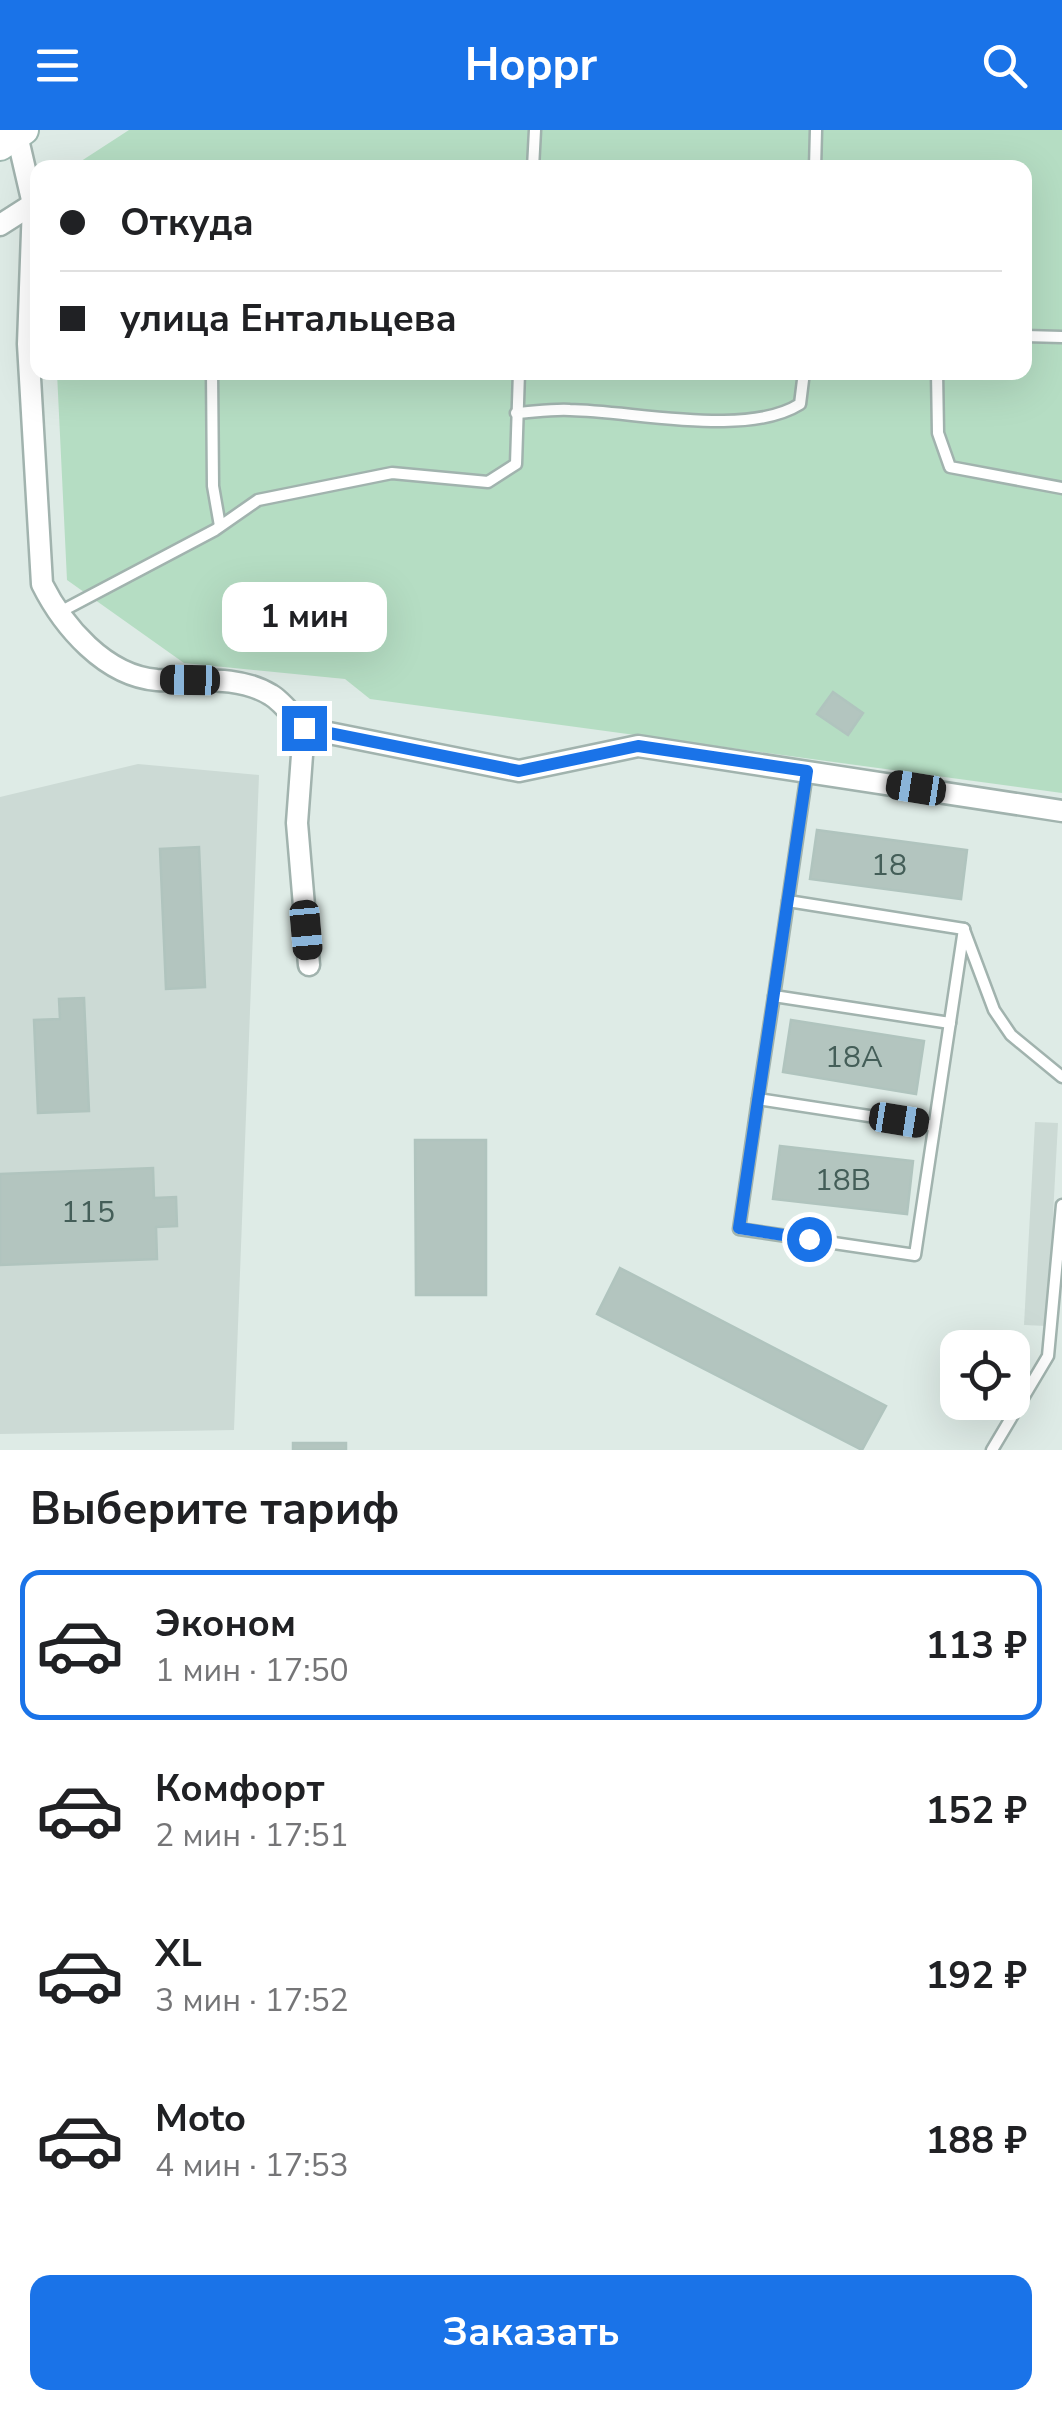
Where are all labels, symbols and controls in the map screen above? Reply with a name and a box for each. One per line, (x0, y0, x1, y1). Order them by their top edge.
text: Hoppr (465, 35, 597, 96)
icon: menu (30, 38, 85, 93)
icon: search (977, 38, 1032, 93)
text: Откуда (120, 197, 254, 248)
text: улица Ентальцева (120, 293, 457, 344)
callout: 1 мин (222, 583, 386, 653)
text: 1 мин (260, 595, 349, 638)
car (160, 664, 220, 696)
route end (282, 706, 327, 751)
car (884, 768, 948, 808)
house number: 18 (871, 845, 907, 886)
car (288, 899, 324, 961)
house number: 18А (825, 1037, 883, 1078)
car (867, 1100, 931, 1140)
house number: 18В (815, 1160, 871, 1201)
house number: 115 (61, 1192, 115, 1233)
route start (787, 1217, 832, 1262)
map controls (940, 1330, 1030, 1420)
button: locate (940, 1330, 1030, 1420)
text: Выберите тариф (30, 1479, 400, 1540)
text: Эконом (155, 1598, 296, 1649)
icon: car (35, 1600, 125, 1690)
text: 113 ₽ (926, 1620, 1027, 1671)
text: 1 мин · 17:50 (155, 1649, 349, 1692)
text: Комфорт (155, 1763, 324, 1814)
icon: car (35, 1765, 125, 1855)
text: 152 ₽ (926, 1785, 1027, 1836)
text: 2 мин · 17:51 (155, 1814, 349, 1857)
text: XL (155, 1928, 202, 1979)
icon: car (35, 1930, 125, 2020)
text: 192 ₽ (926, 1950, 1027, 2001)
text: 3 мин · 17:52 (155, 1979, 349, 2022)
text: Moto (155, 2093, 246, 2144)
icon: car (35, 2095, 125, 2185)
text: 188 ₽ (926, 2115, 1027, 2166)
text: 4 мин · 17:53 (155, 2144, 349, 2187)
button: Заказать (30, 2275, 1032, 2390)

